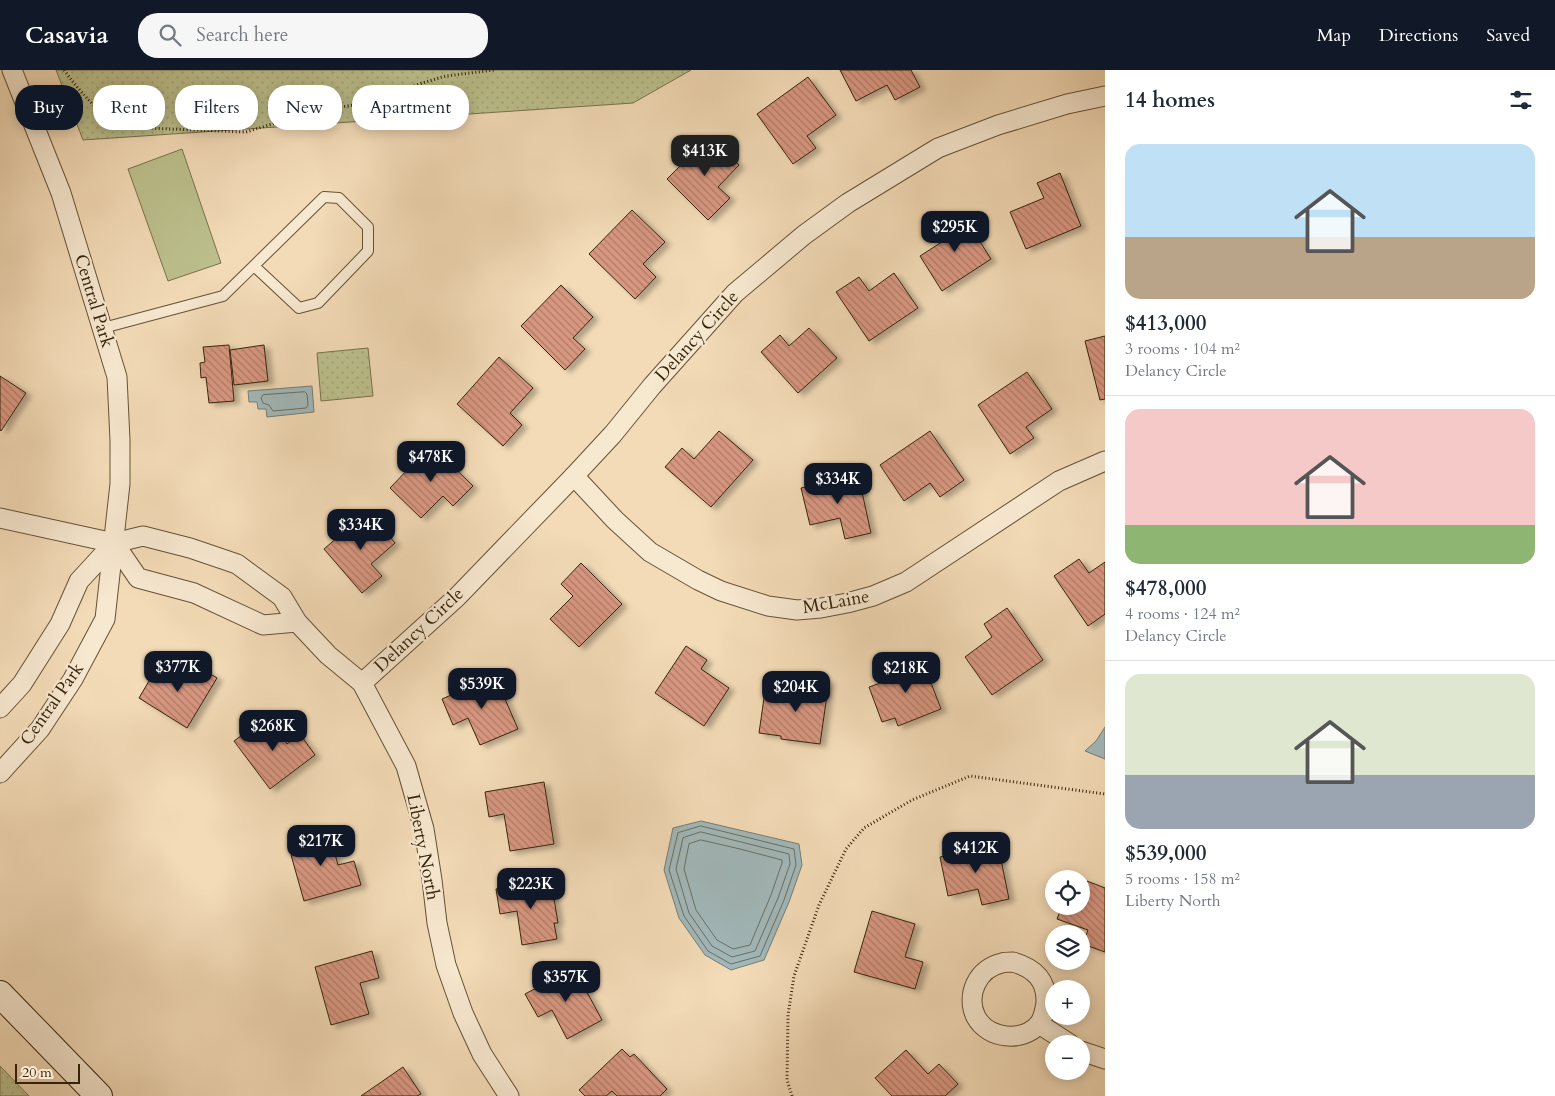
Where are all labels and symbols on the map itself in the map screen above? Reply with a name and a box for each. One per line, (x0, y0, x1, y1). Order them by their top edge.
pin: $413K (670, 134, 740, 177)
pin: $295K (920, 210, 990, 253)
street label: Central Park (68, 251, 120, 351)
street label: Delancy Circle (649, 285, 745, 387)
pin: $478K (396, 440, 466, 483)
pin: $334K (803, 462, 873, 505)
pin: $334K (326, 508, 396, 551)
street label: Delancy Circle (369, 582, 469, 678)
street label: McLaine (801, 584, 871, 620)
pin: $377K (143, 650, 213, 693)
pin: $218K (871, 652, 941, 694)
street label: Central Park (14, 657, 90, 751)
pin: $539K (447, 668, 517, 710)
pin: $204K (761, 670, 831, 713)
pin: $268K (238, 710, 308, 752)
street label: Liberty North (400, 792, 446, 902)
pin: $217K (286, 824, 356, 867)
pin: $412K (941, 832, 1011, 874)
pin: $223K (496, 868, 566, 910)
pin: $357K (531, 960, 601, 1003)
scale bar (15, 1061, 80, 1084)

